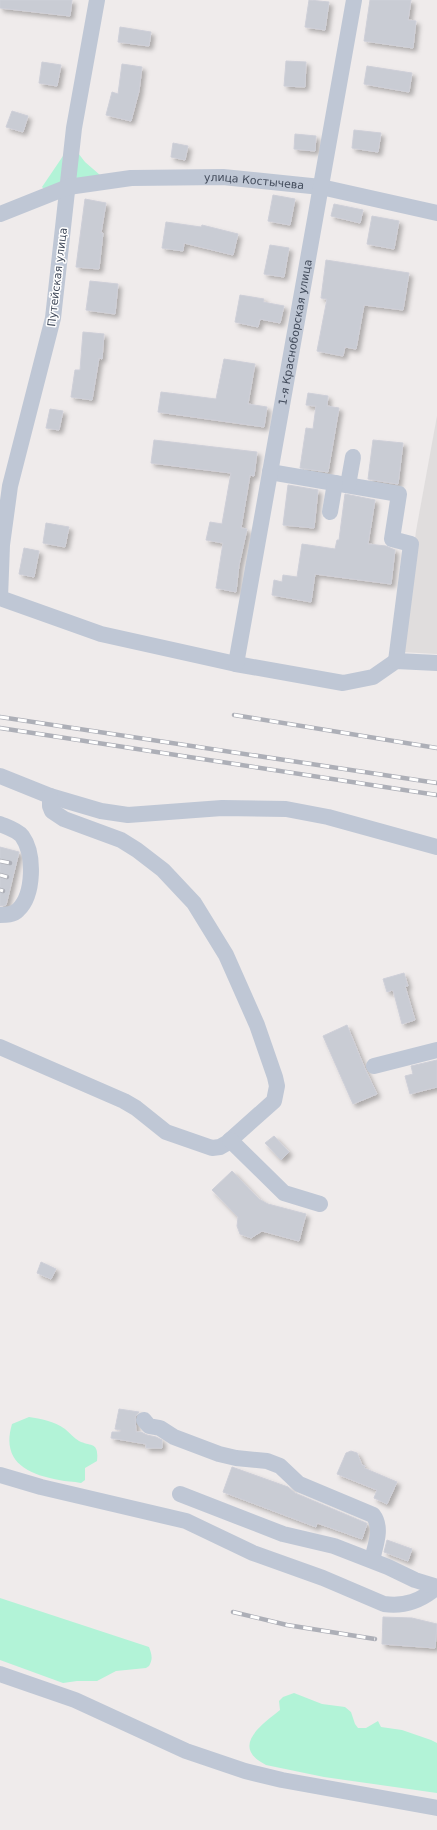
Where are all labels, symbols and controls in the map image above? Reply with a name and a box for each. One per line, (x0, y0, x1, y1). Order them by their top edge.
street label: улица Костычева (204, 171, 305, 192)
street label: Путейская улица (45, 227, 70, 327)
street label: 1-я Красноборская улица (276, 258, 315, 406)

